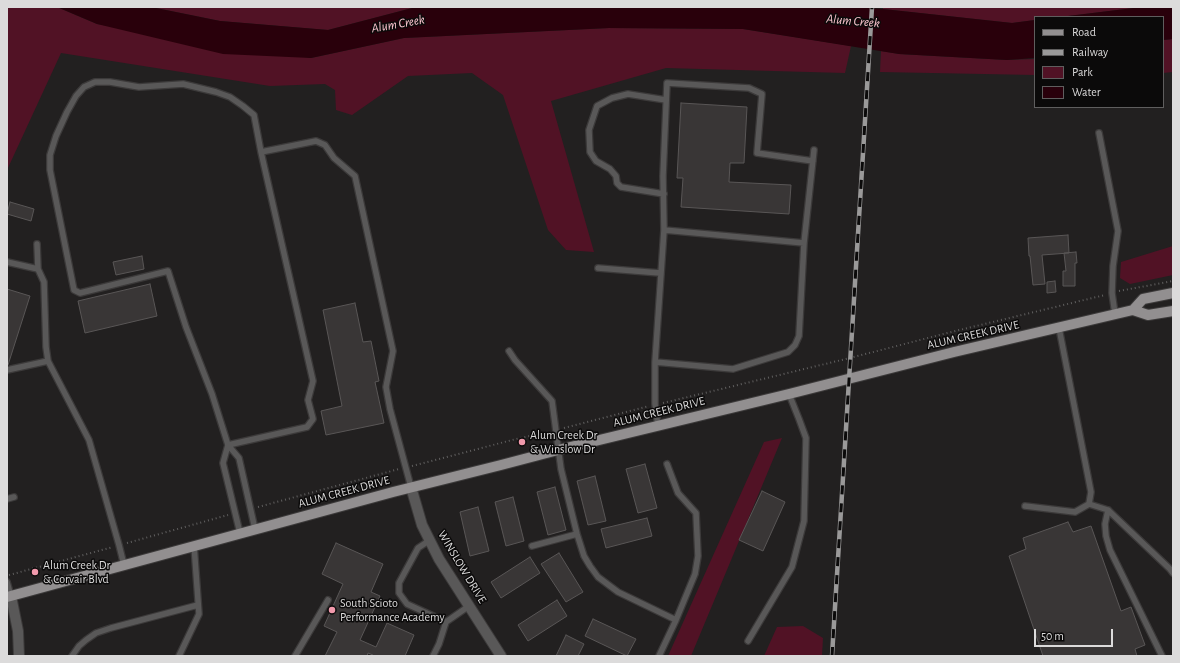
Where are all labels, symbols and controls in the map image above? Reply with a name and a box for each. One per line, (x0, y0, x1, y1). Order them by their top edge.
water label: Alum Creek (826, 11, 880, 31)
water label: Alum Creek (370, 12, 426, 36)
legend (1034, 16, 1164, 108)
text: Road (1072, 26, 1096, 38)
text: Railway (1072, 46, 1108, 58)
text: Park (1072, 66, 1093, 78)
text: Water (1072, 86, 1101, 98)
street label: ALUM CREEK DRIVE (926, 317, 1020, 353)
street label: ALUM CREEK DRIVE (612, 394, 706, 430)
place label: Alum Creek Dr & Winslow Dr (530, 428, 597, 456)
marker: Alum Creek Dr & Winslow Dr (517, 437, 527, 447)
street label: ALUM CREEK DRIVE (297, 473, 391, 511)
street label: WINSLOW DRIVE (435, 528, 489, 606)
place label: Alum Creek Dr & Corvair Blvd (43, 558, 110, 586)
marker: Alum Creek Dr & Corvair Blvd (30, 567, 40, 577)
place label: South Scioto Performance Academy (340, 596, 445, 624)
marker: South Scioto Performance Academy (327, 605, 337, 615)
scale bar (1036, 621, 1115, 647)
text: 50 m (1041, 630, 1064, 642)

